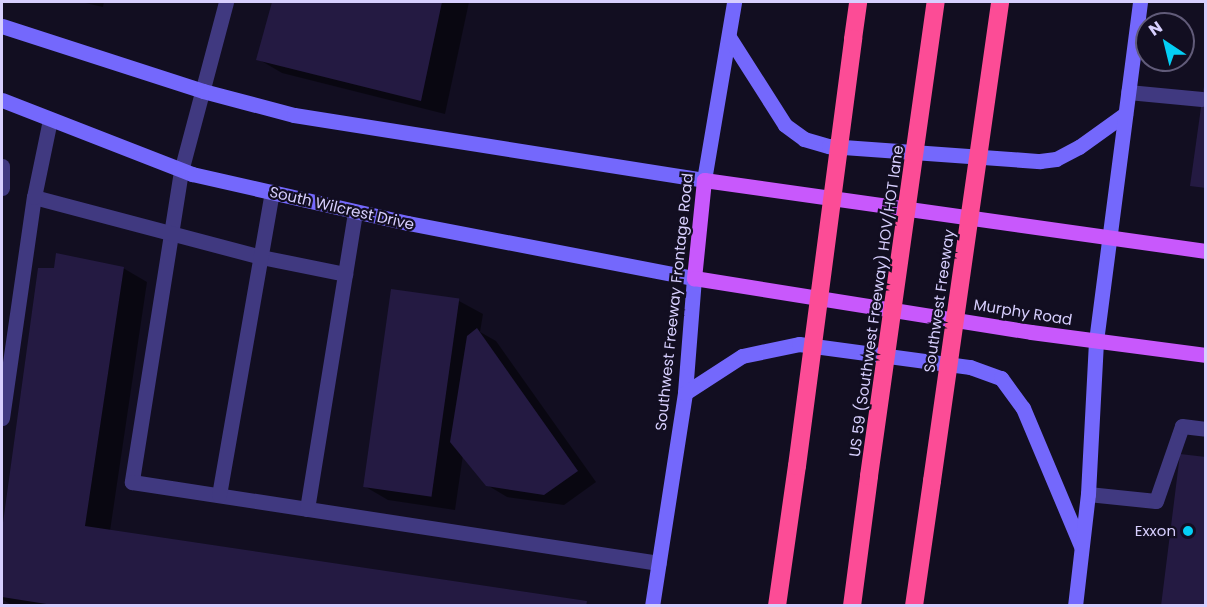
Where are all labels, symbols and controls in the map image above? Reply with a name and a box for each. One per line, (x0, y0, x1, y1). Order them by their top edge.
north arrow (1135, 12, 1195, 72)
text: N (1144, 16, 1167, 41)
street label: US 59 (Southwest Freeway) HOV/HOT lane (845, 144, 907, 458)
street label: Southwest Freeway Frontage Road (652, 172, 696, 432)
street label: South Wilcrest Drive (268, 183, 416, 233)
street label: Southwest Freeway (920, 228, 958, 374)
street label: Murphy Road (973, 295, 1073, 329)
place label: Exxon (1135, 522, 1176, 540)
marker: Exxon (1181, 524, 1195, 538)

